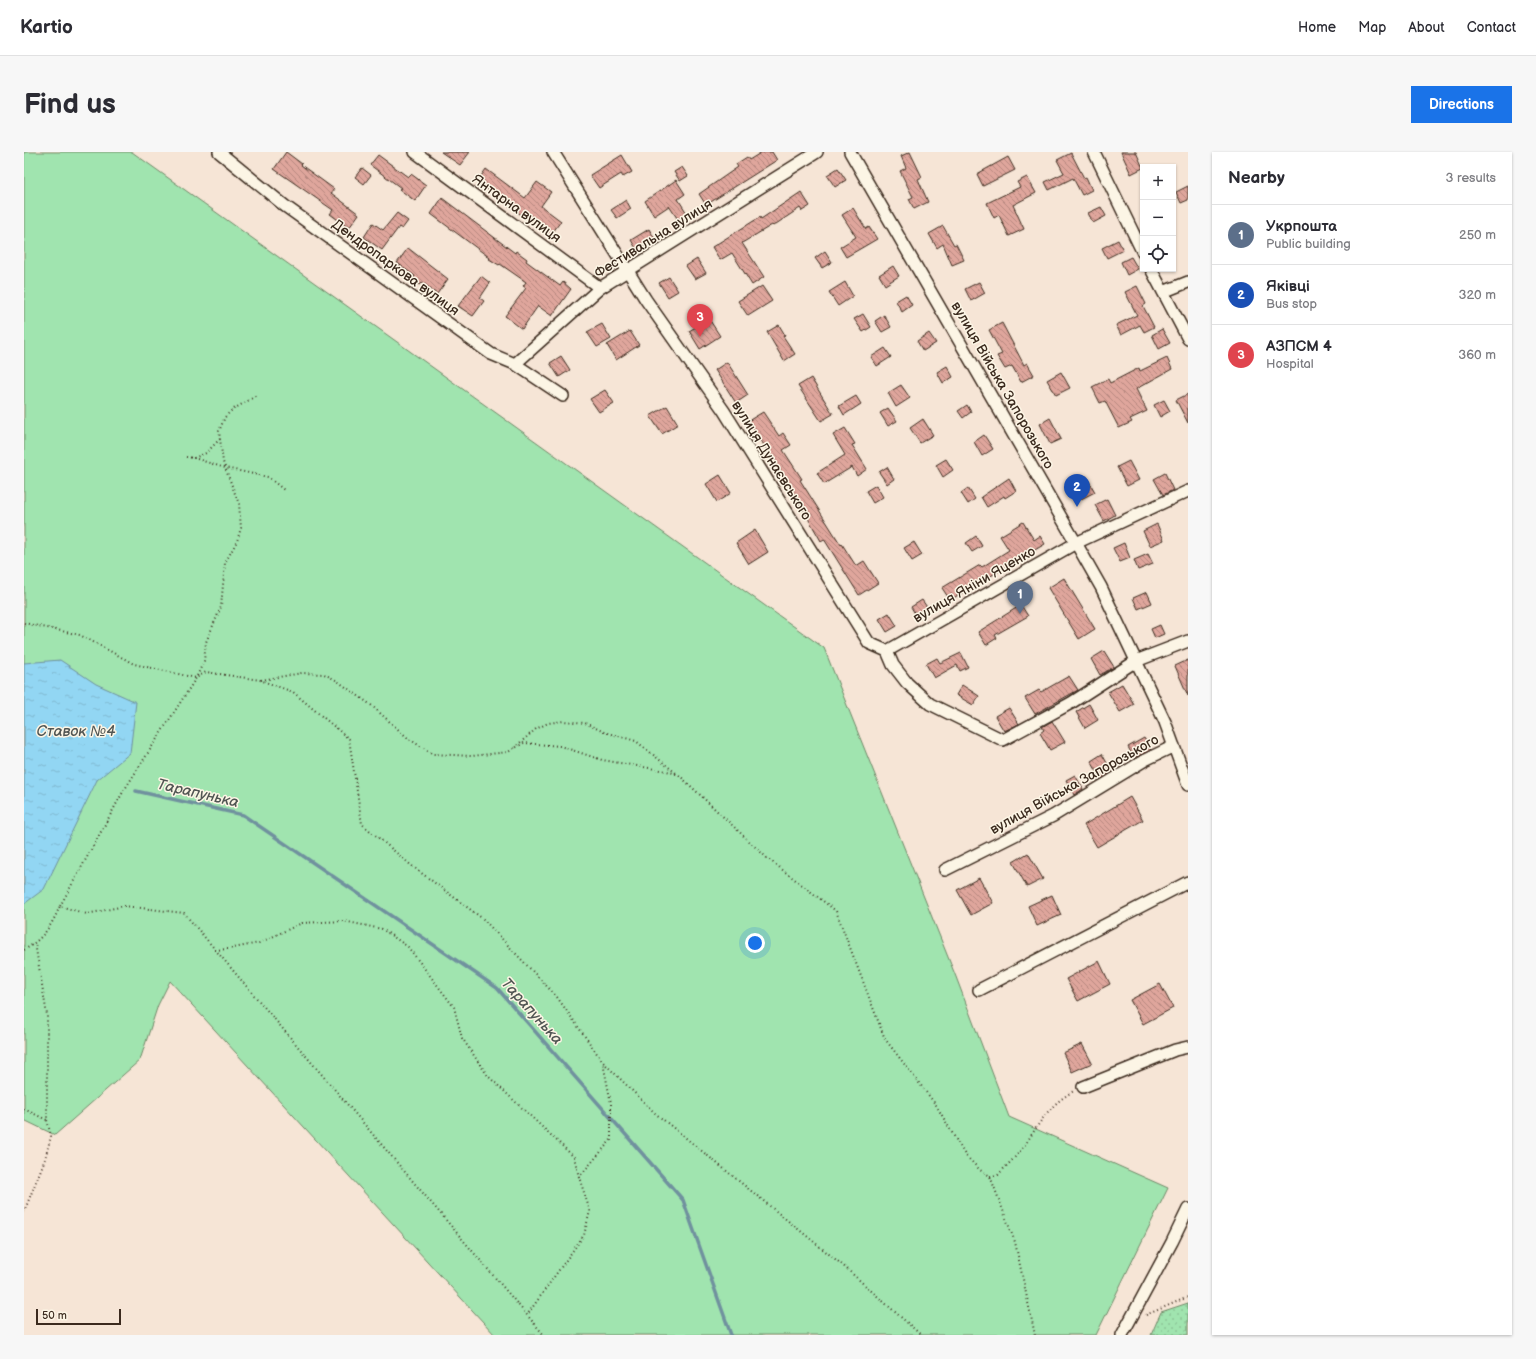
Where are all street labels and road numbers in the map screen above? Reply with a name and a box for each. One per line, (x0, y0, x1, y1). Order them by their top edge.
street label: Янтарна вулиця (469, 170, 565, 246)
street label: Фестивальна вулиця (591, 195, 716, 282)
street label: Дендропаркова вулиця (329, 216, 463, 319)
street label: вулиця Війська Запорозького (948, 299, 1058, 472)
street label: вулиця Дунаєвського (728, 398, 815, 523)
street label: вулиця Яніни Яценко (910, 542, 1038, 626)
street label: вулиця Війська Запорозького (987, 731, 1162, 838)

